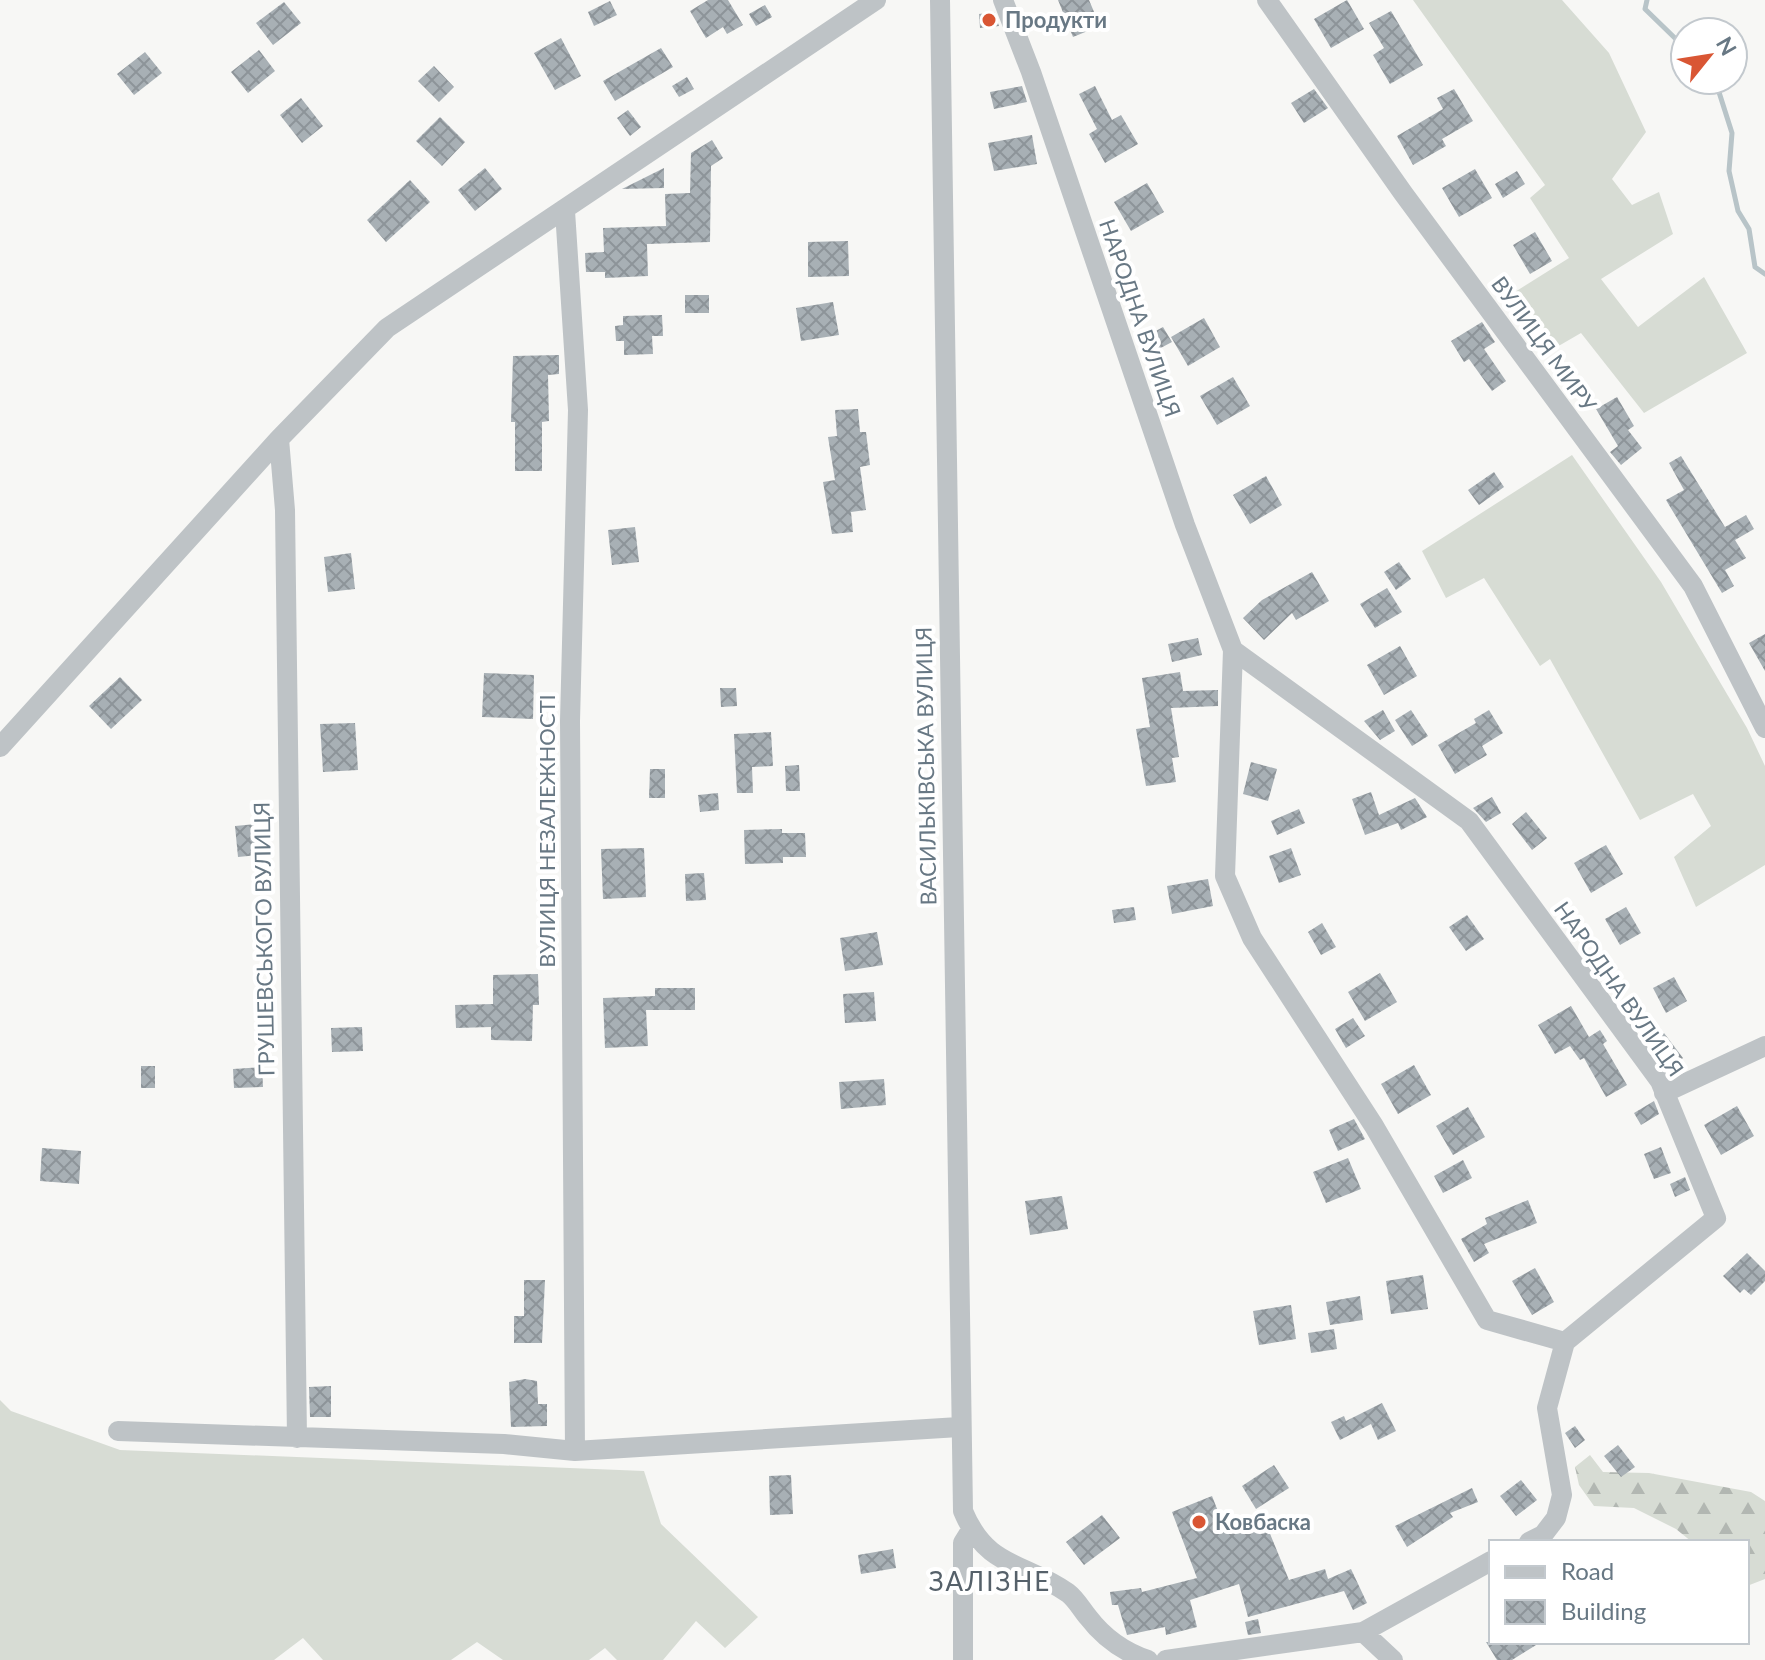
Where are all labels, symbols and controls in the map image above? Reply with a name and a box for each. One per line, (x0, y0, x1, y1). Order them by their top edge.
place label: Продукти (1005, 6, 1107, 33)
marker: Продукти (980, 11, 998, 29)
north arrow (1669, 16, 1749, 96)
text: N (1711, 32, 1743, 60)
street label: НАРОДНА ВУЛИЦЯ (1094, 215, 1187, 420)
street label: ВУЛИЦЯ МИРУ (1486, 271, 1603, 417)
street label: ВАСИЛЬКІВСЬКА ВУЛИЦЯ (910, 626, 941, 906)
street label: ВУЛИЦЯ НЕЗАЛЕЖНОСТІ (533, 694, 560, 968)
street label: ГРУШЕВСЬКОГО ВУЛИЦЯ (248, 802, 279, 1076)
street label: НАРОДНА ВУЛИЦЯ (1549, 896, 1690, 1081)
place label: Ковбаска (1215, 1508, 1311, 1535)
marker: Ковбаска (1190, 1513, 1208, 1531)
legend (1489, 1540, 1749, 1644)
text: Road (1561, 1556, 1614, 1585)
district label: ЗАЛІЗНЕ (929, 1565, 1051, 1597)
text: Building (1561, 1596, 1646, 1625)

